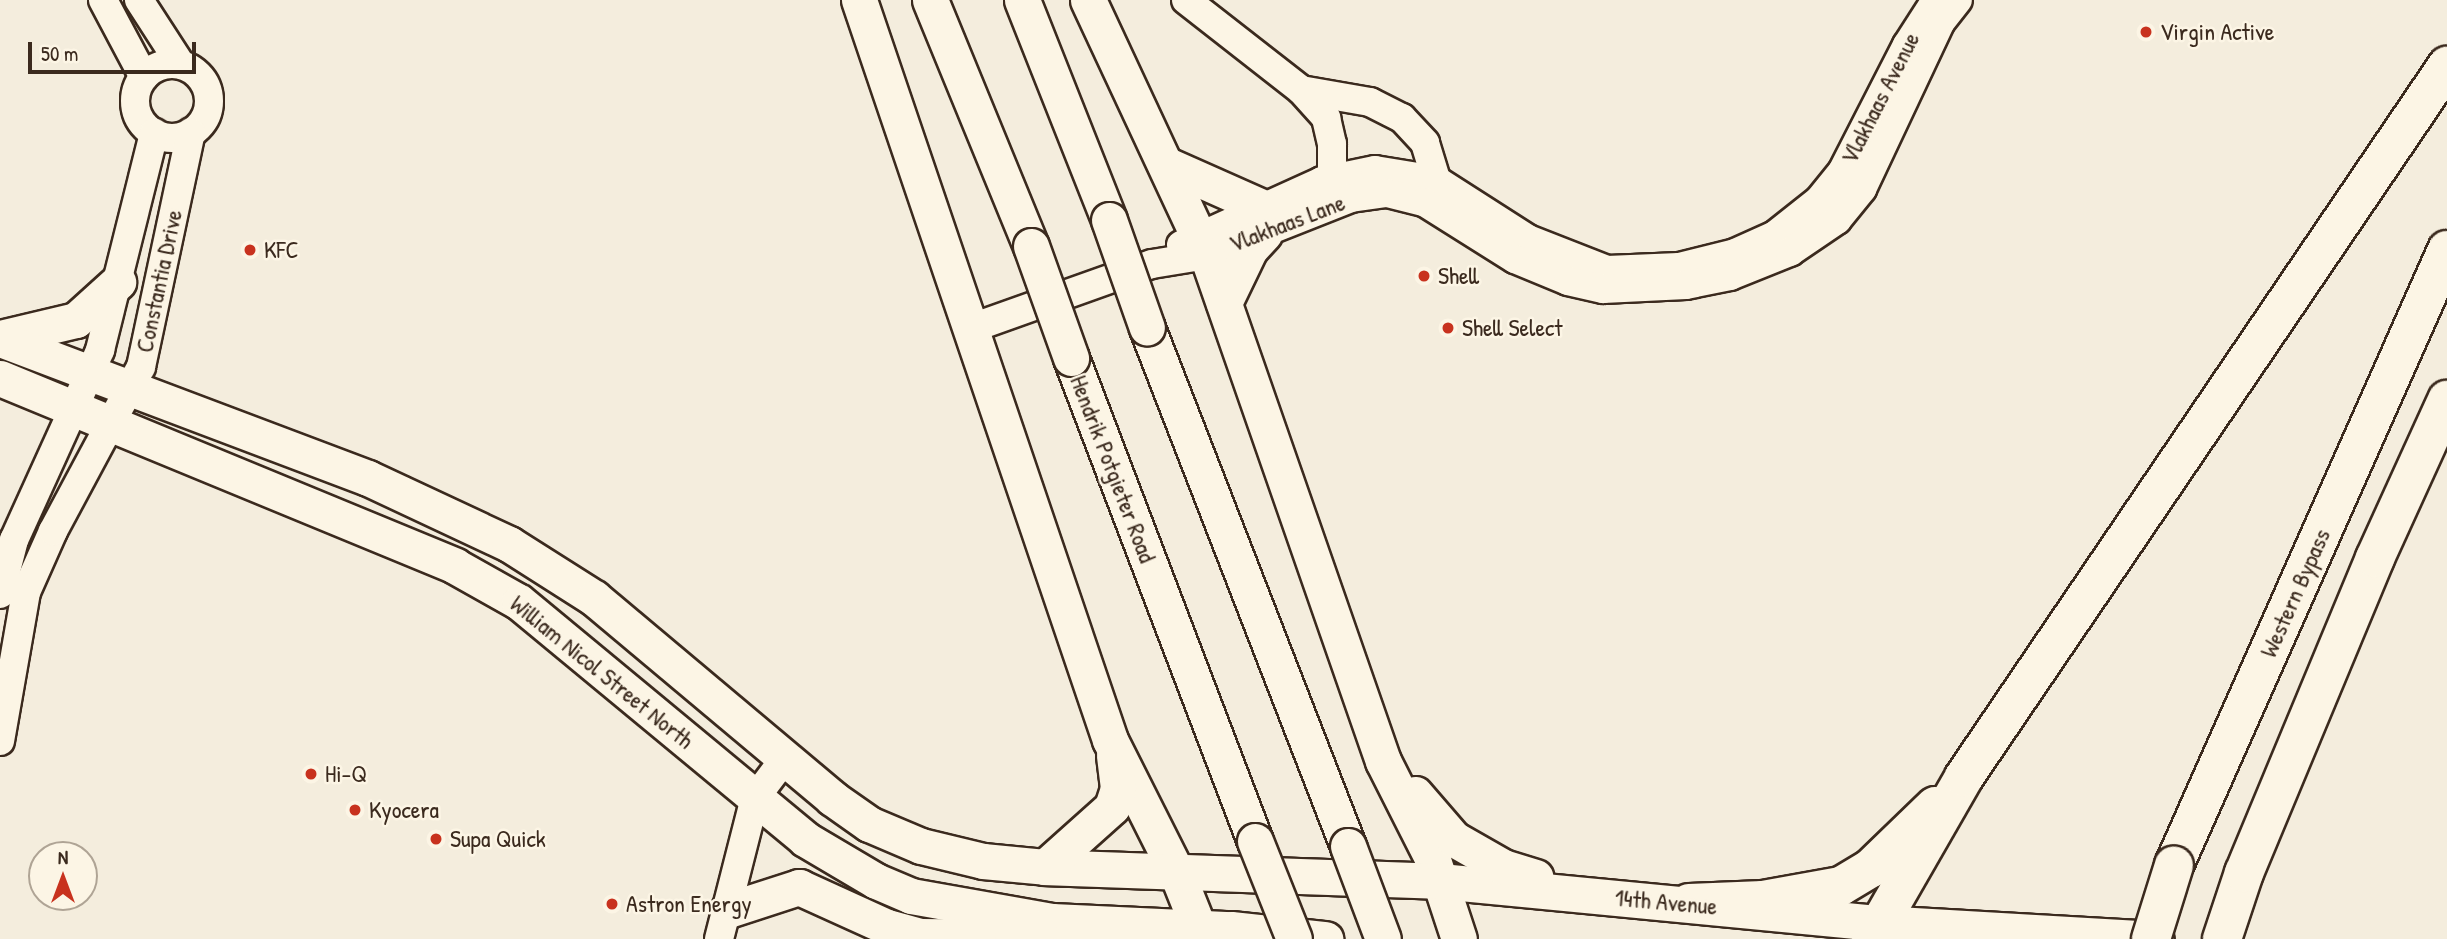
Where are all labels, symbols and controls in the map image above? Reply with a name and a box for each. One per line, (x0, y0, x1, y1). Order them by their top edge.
place label: Virgin Active (2160, 18, 2274, 46)
marker: Virgin Active (2138, 24, 2154, 40)
street label: Vlakhaas Avenue (1835, 27, 1925, 169)
scale bar (32, 28, 200, 72)
text: 50 m (41, 39, 78, 68)
street label: Vlakhaas Lane (1225, 188, 1349, 258)
street label: Constantia Drive (130, 207, 188, 355)
place label: KFC (264, 236, 299, 264)
marker: KFC (242, 242, 258, 258)
place label: Shell (1438, 262, 1479, 290)
marker: Shell (1416, 268, 1432, 284)
place label: Shell Select (1462, 314, 1563, 342)
marker: Shell Select (1440, 320, 1456, 336)
street label: Hendrik Potgieter Road (1064, 371, 1162, 567)
street label: Western Bypass (2254, 524, 2336, 662)
street label: William Nicol Street North (505, 589, 699, 755)
place label: Hi-Q (325, 760, 367, 788)
marker: Hi-Q (303, 766, 319, 782)
place label: Kyocera (369, 796, 439, 824)
marker: Kyocera (347, 802, 363, 818)
place label: Supa Quick (450, 825, 546, 853)
marker: Supa Quick (428, 831, 444, 847)
north arrow (28, 841, 98, 911)
text: N (58, 844, 68, 870)
street label: 14th Avenue (1614, 883, 1718, 921)
place label: Astron Energy (626, 890, 752, 918)
marker: Astron Energy (604, 896, 620, 912)

